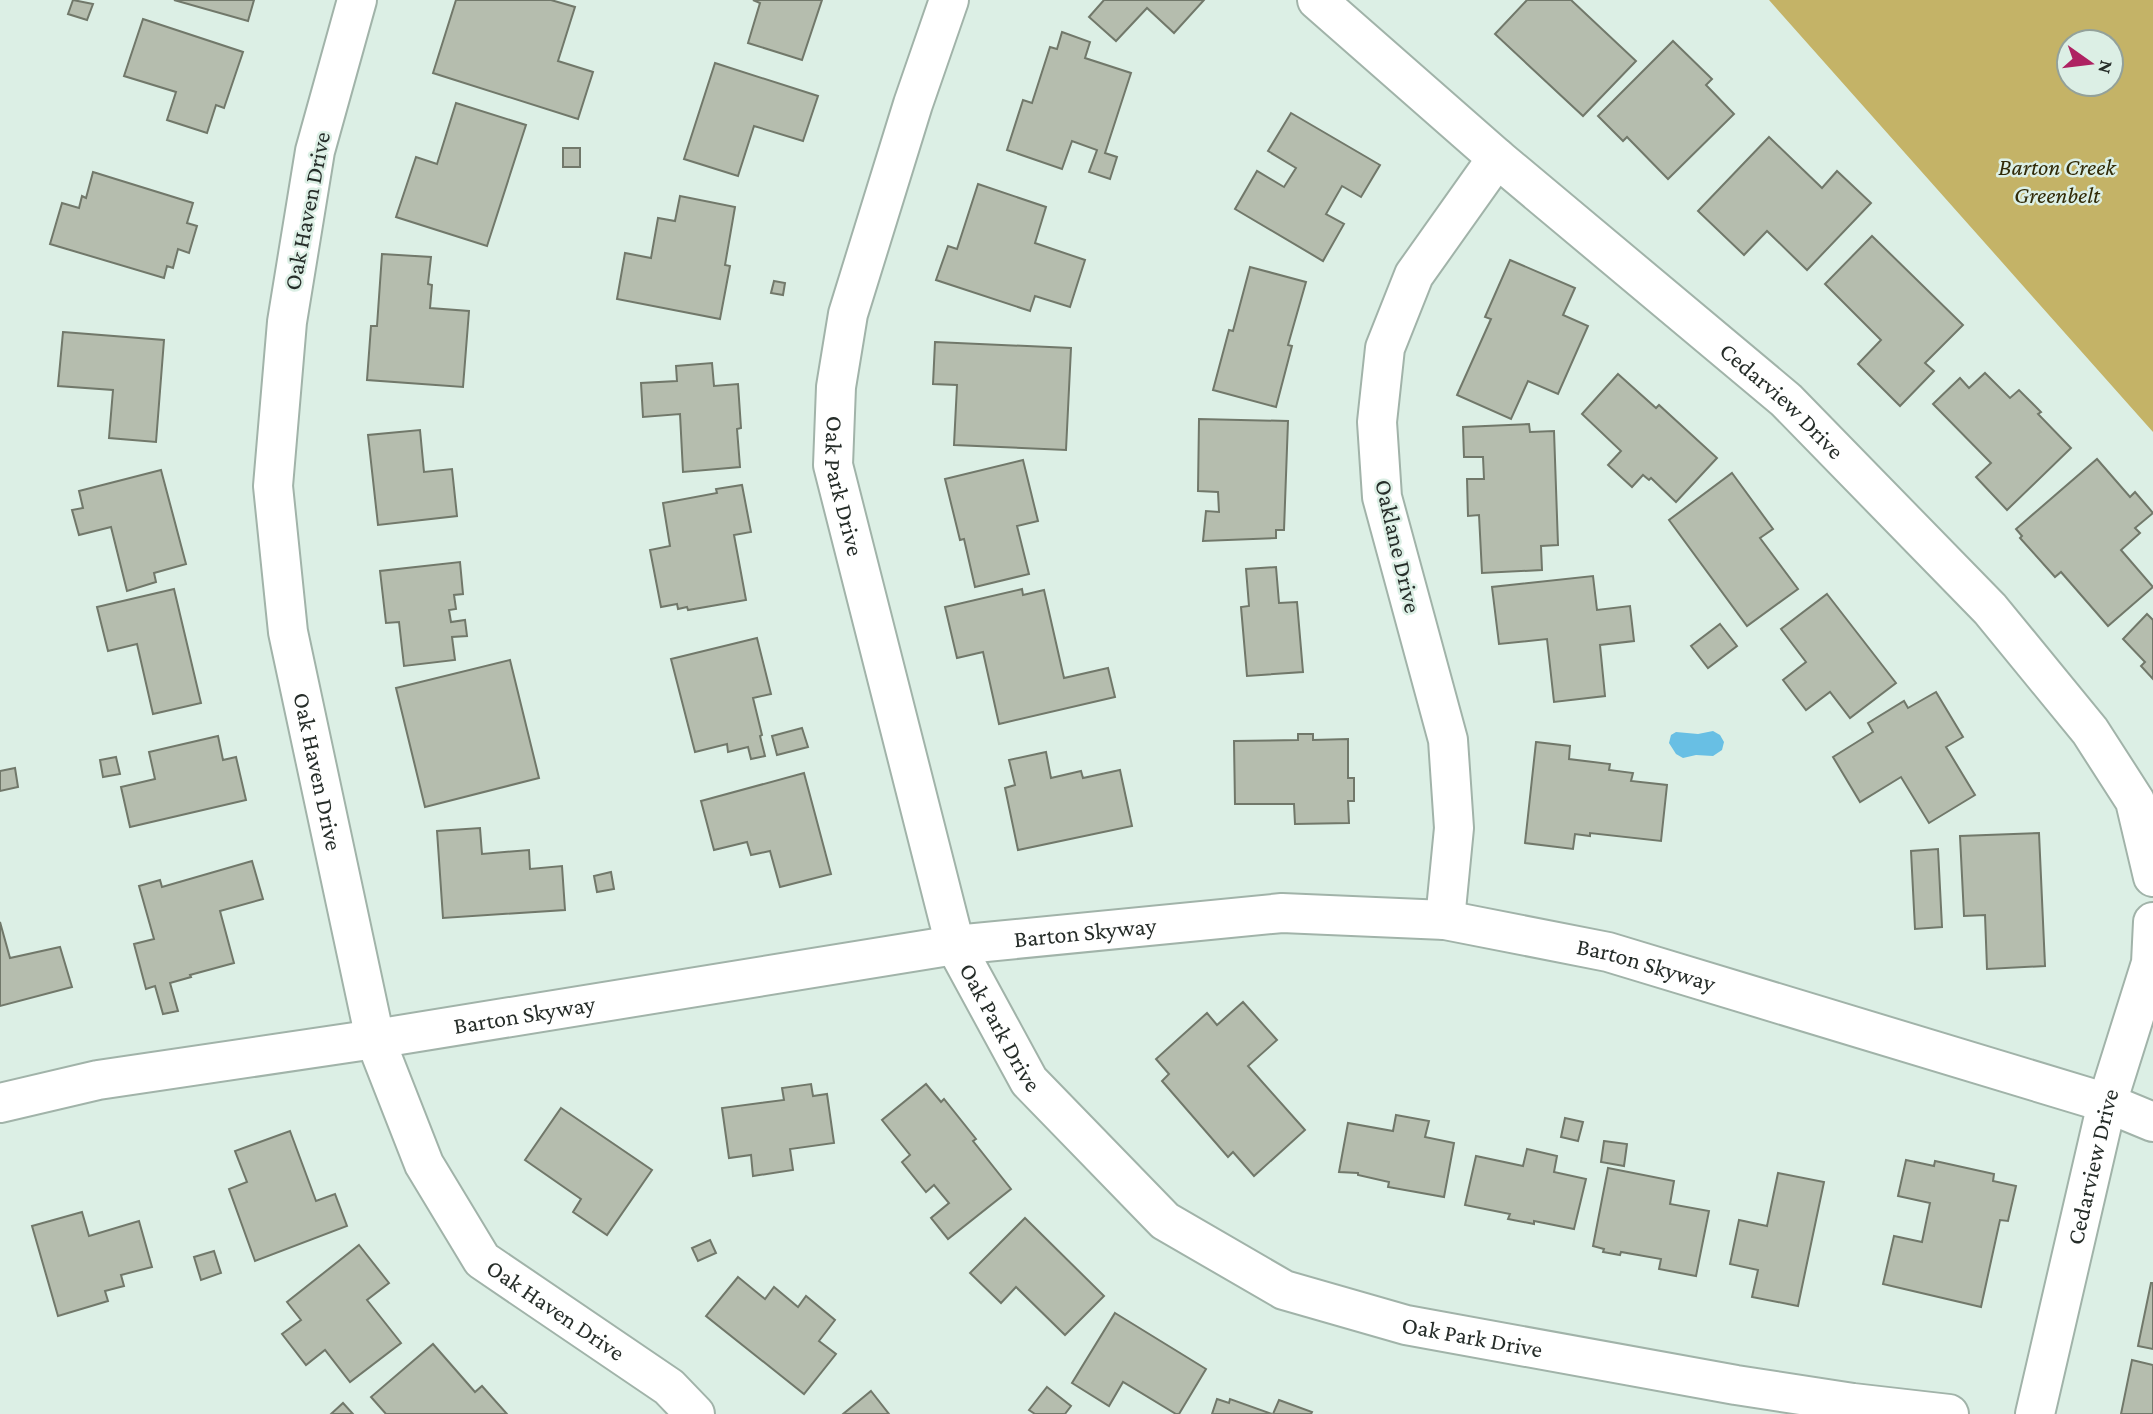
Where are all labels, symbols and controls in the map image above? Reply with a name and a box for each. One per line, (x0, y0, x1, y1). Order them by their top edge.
north arrow (2055, 28, 2125, 98)
text: N (2094, 58, 2118, 76)
street label: Oak Haven Drive (278, 129, 335, 292)
park label: Barton Creek Greenbelt (1998, 153, 2117, 208)
street label: Cedarview Drive (1715, 337, 1850, 464)
street label: Oak Park Drive (820, 415, 870, 559)
street label: Oaklane Drive (1370, 476, 1427, 615)
street label: Oak Haven Drive (288, 690, 348, 853)
street label: Barton Skyway (1013, 911, 1158, 952)
street label: Barton Skyway (1575, 932, 1720, 997)
street label: Oak Park Drive (954, 958, 1046, 1097)
street label: Barton Skyway (452, 989, 598, 1039)
street label: Cedarview Drive (2061, 1085, 2124, 1247)
street label: Oak Haven Drive (482, 1253, 630, 1366)
street label: Oak Park Drive (1400, 1311, 1545, 1363)

